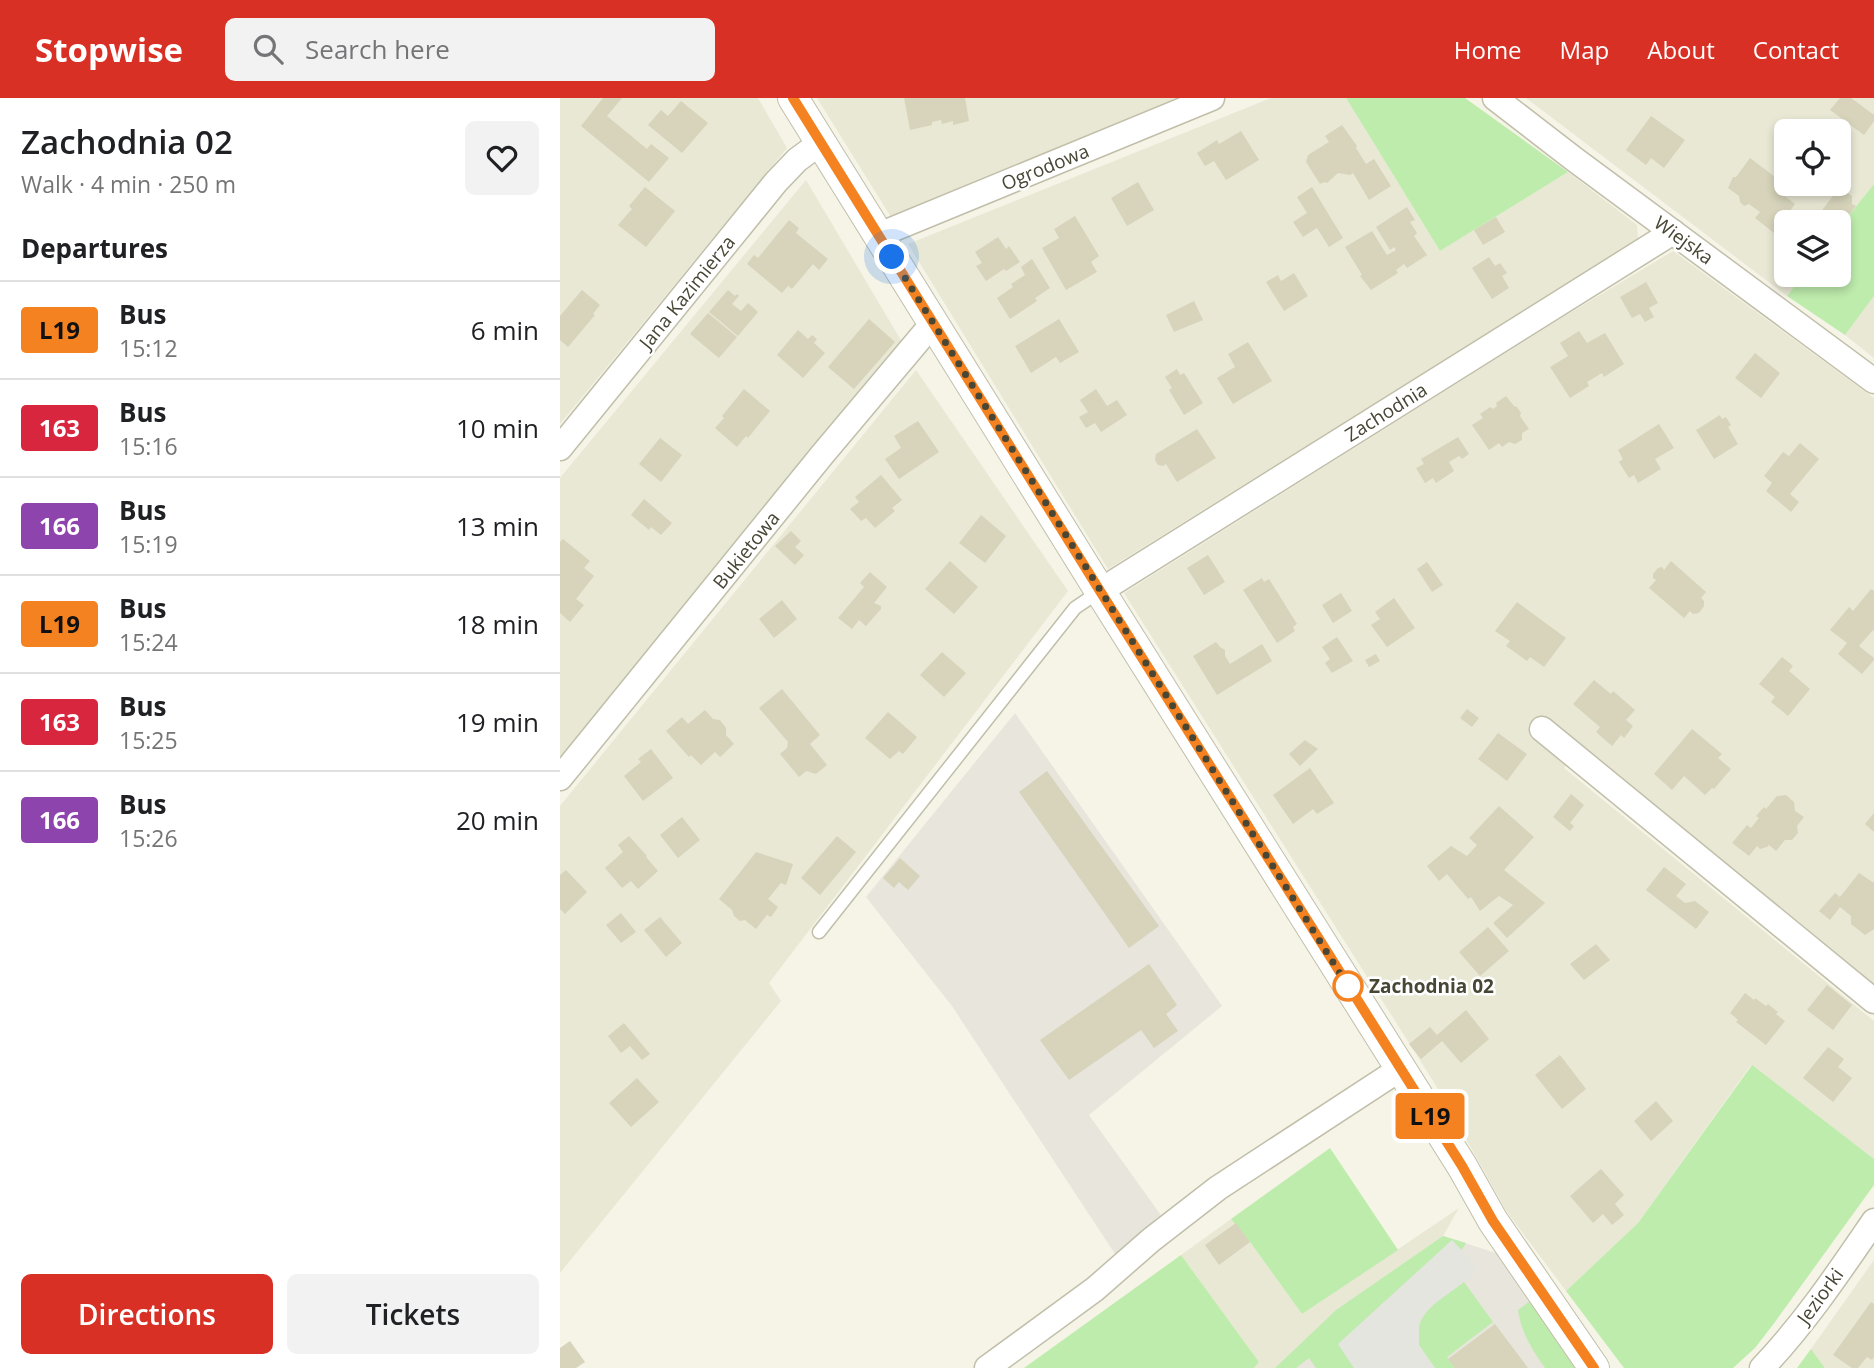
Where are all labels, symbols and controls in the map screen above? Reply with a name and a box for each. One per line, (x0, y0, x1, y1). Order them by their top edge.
search box (225, 18, 715, 81)
text: Stopwise (35, 27, 183, 72)
icon: search (249, 30, 287, 68)
text: Search here (305, 31, 450, 67)
text: Home (1454, 33, 1522, 66)
text: Map (1560, 33, 1609, 66)
text: About (1647, 33, 1715, 66)
text: Contact (1753, 33, 1839, 66)
text: Zachodnia 02 (21, 119, 233, 164)
map controls (1774, 119, 1851, 287)
button: locate (1774, 119, 1851, 196)
button: heart (465, 121, 539, 195)
street label: Ogrodowa (997, 138, 1093, 196)
text: Walk · 4 min · 250 m (21, 168, 236, 200)
street label: Wiejska (1649, 210, 1719, 270)
button: layers (1774, 210, 1851, 287)
text: Departures (21, 230, 168, 266)
street label: Jana Kazimierza (632, 230, 741, 356)
your location (874, 239, 909, 274)
text: Bus (119, 296, 166, 332)
text: 6 min (471, 312, 539, 348)
text: L19 (39, 313, 80, 346)
text: 15:12 (119, 332, 178, 364)
street label: Zachodnia (1340, 377, 1432, 447)
text: Bus (119, 394, 166, 430)
text: 10 min (456, 410, 539, 446)
text: 163 (39, 411, 80, 444)
text: 15:16 (119, 430, 178, 462)
text: Bus (119, 492, 166, 528)
street label: Bukietowa (707, 506, 785, 594)
text: 13 min (456, 508, 539, 544)
text: 166 (39, 509, 80, 542)
text: 15:19 (119, 528, 178, 560)
text: Bus (119, 590, 166, 626)
text: 18 min (456, 606, 539, 642)
text: L19 (39, 607, 80, 640)
text: 15:24 (119, 626, 178, 658)
text: Bus (119, 688, 166, 724)
text: 19 min (456, 704, 539, 740)
text: 163 (39, 705, 80, 738)
text: 15:25 (119, 724, 178, 756)
text: Bus (119, 786, 166, 822)
text: 20 min (456, 802, 539, 838)
text: 166 (39, 803, 80, 836)
text: 15:26 (119, 822, 178, 854)
marker: Zachodnia 02 (1333, 971, 1363, 1001)
place label: Zachodnia 02 (1369, 973, 1494, 999)
line badge: L19 (1390, 1093, 1470, 1139)
text: L19 (1409, 1099, 1451, 1132)
street label: Jeziorki (1790, 1263, 1849, 1331)
button: Directions (21, 1274, 273, 1354)
button: Tickets (287, 1274, 539, 1354)

